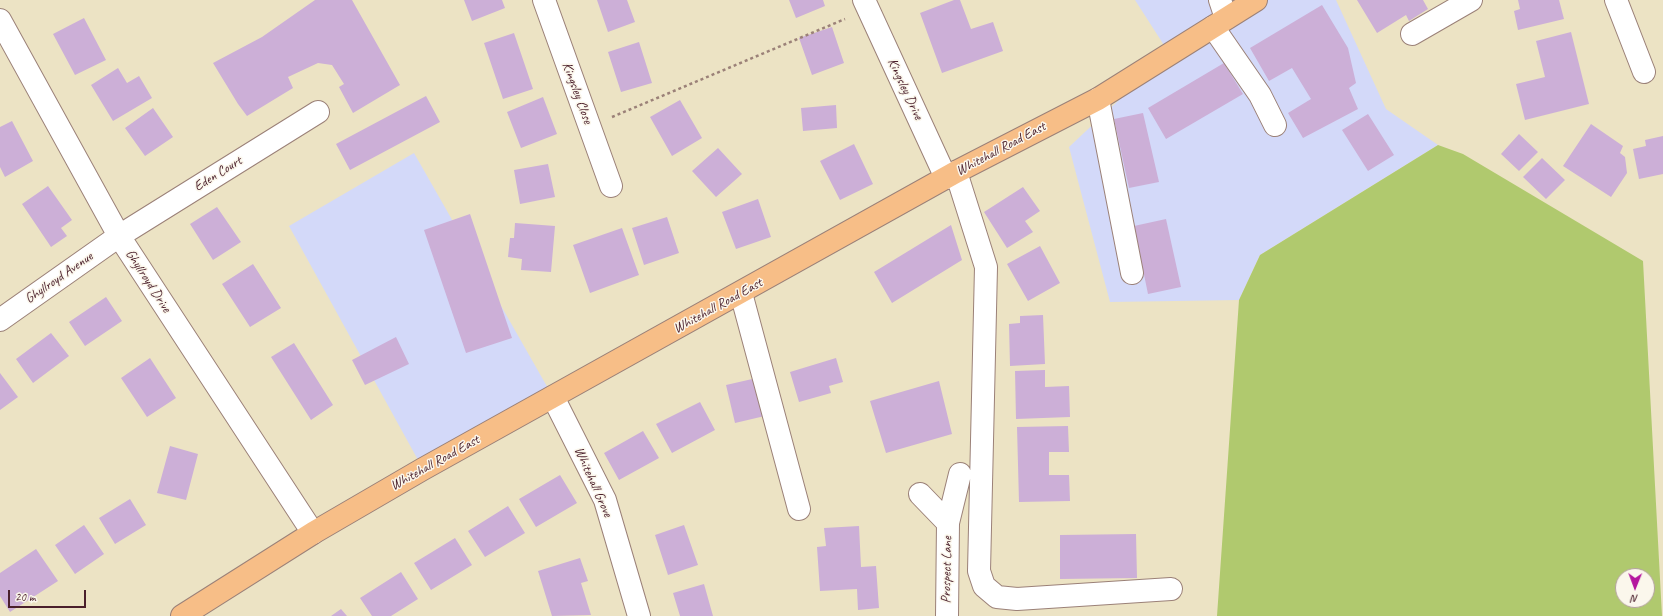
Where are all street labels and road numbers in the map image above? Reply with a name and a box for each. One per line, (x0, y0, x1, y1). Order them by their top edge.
street label: Kingsley Drive (883, 56, 927, 122)
street label: Kingsley Close (558, 60, 596, 126)
street label: Whitehall Road East (953, 118, 1049, 180)
street label: Eden Court (191, 153, 245, 195)
street label: Ghyllroyd Drive (121, 246, 175, 316)
street label: Ghyllroyd Avenue (22, 249, 96, 307)
street label: Whitehall Road East (671, 275, 765, 337)
street label: Whitehall Road East (388, 432, 482, 494)
street label: Whitehall Grove (570, 444, 616, 520)
street label: Prospect Lane (938, 536, 956, 604)

